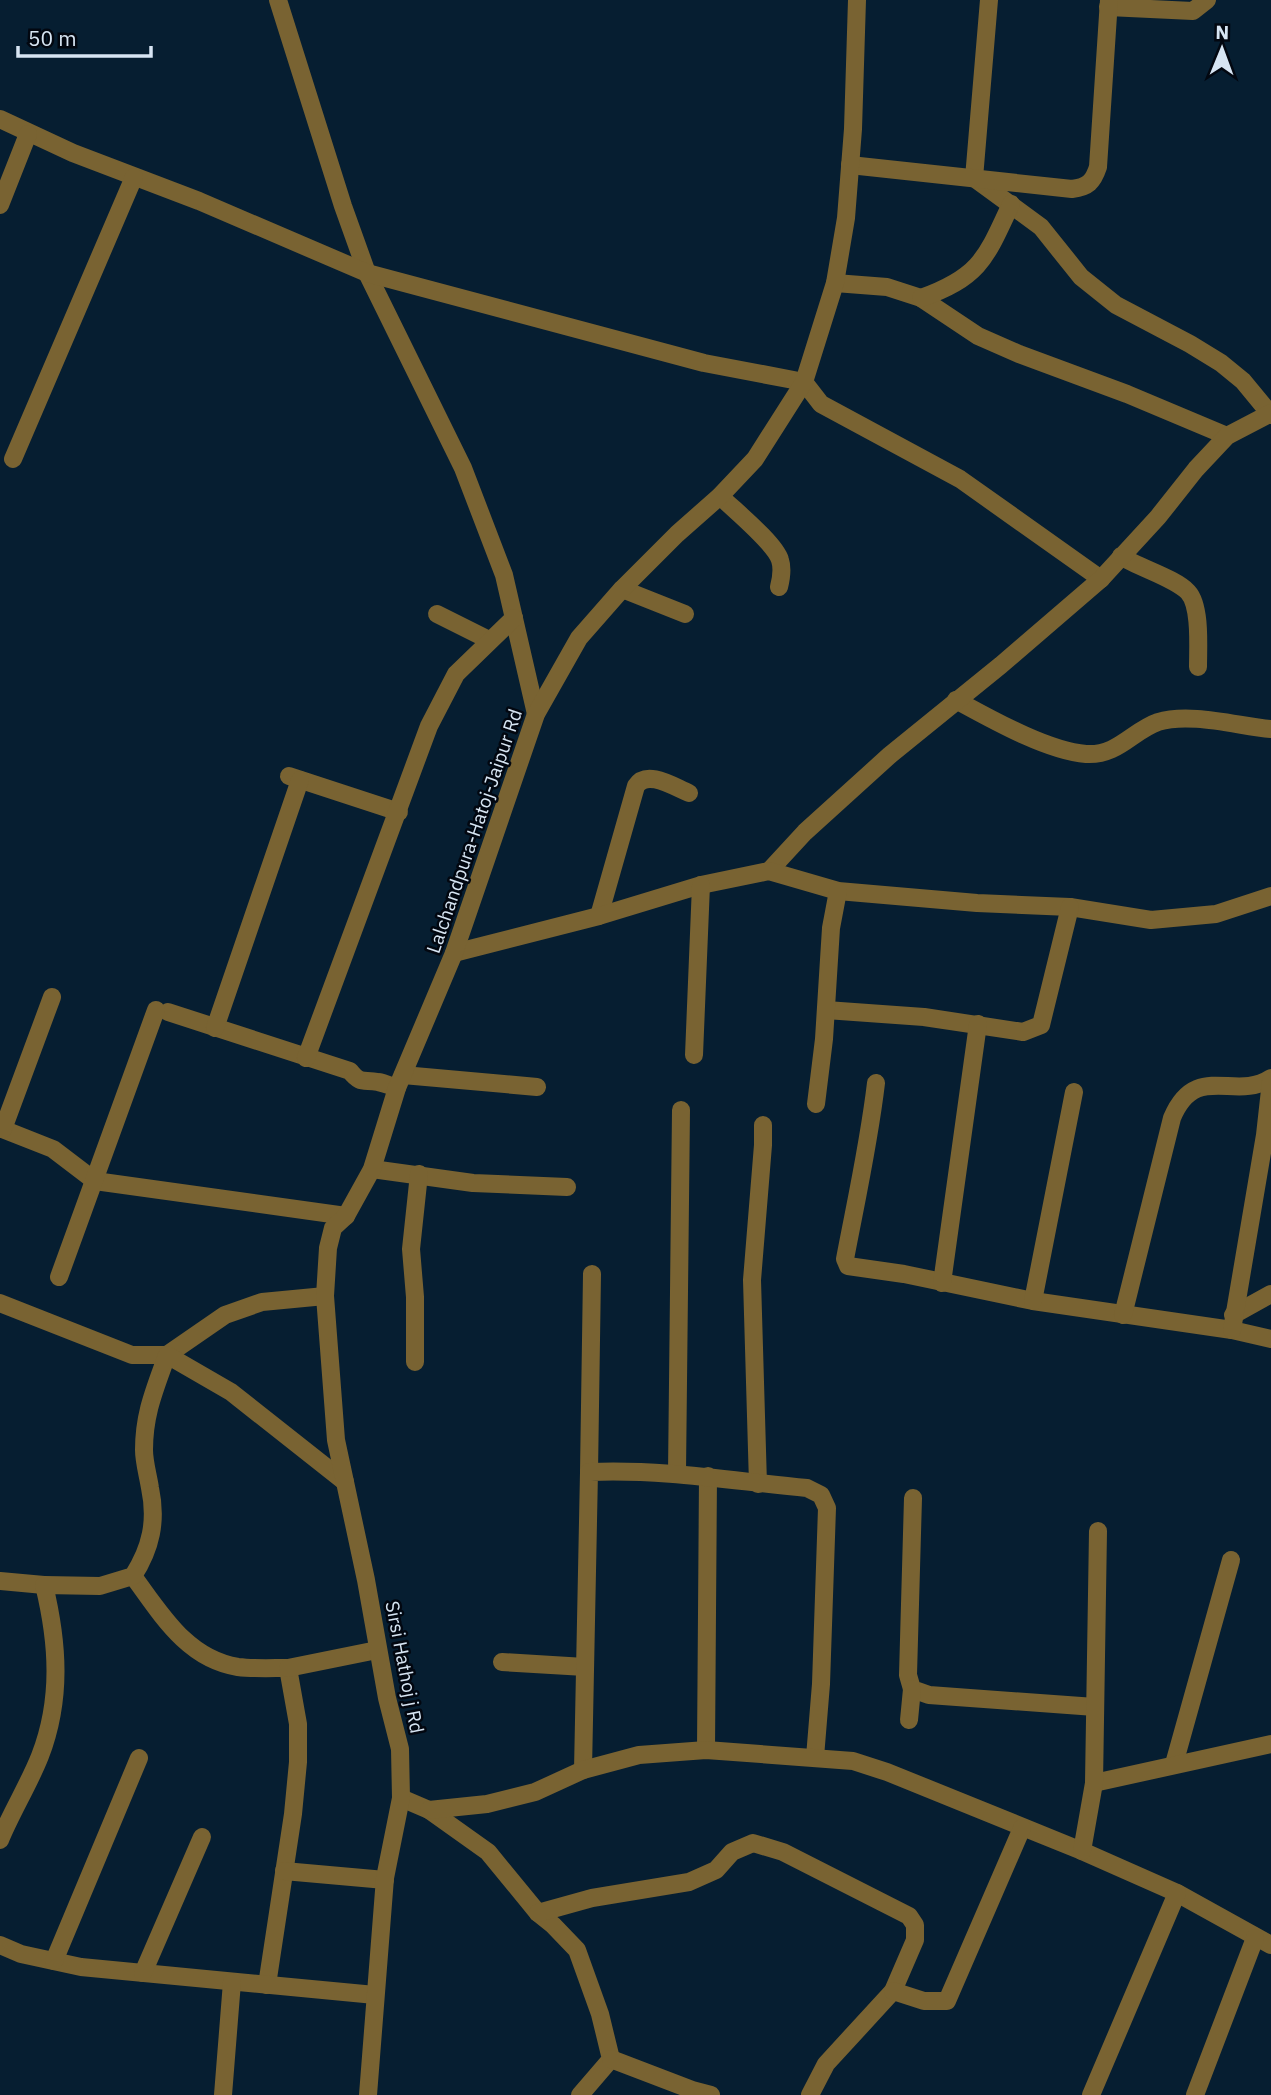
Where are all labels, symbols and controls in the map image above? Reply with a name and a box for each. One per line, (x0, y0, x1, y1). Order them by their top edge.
scale bar (18, 14, 150, 58)
north arrow (1187, 14, 1257, 84)
text: N (1215, 20, 1229, 44)
text: 50 m (28, 24, 77, 52)
street label: Lalchandpura-Hatoj-Jaipur Rd (421, 706, 527, 956)
street label: Sirsi Hathoj j Rd (380, 1599, 430, 1735)

